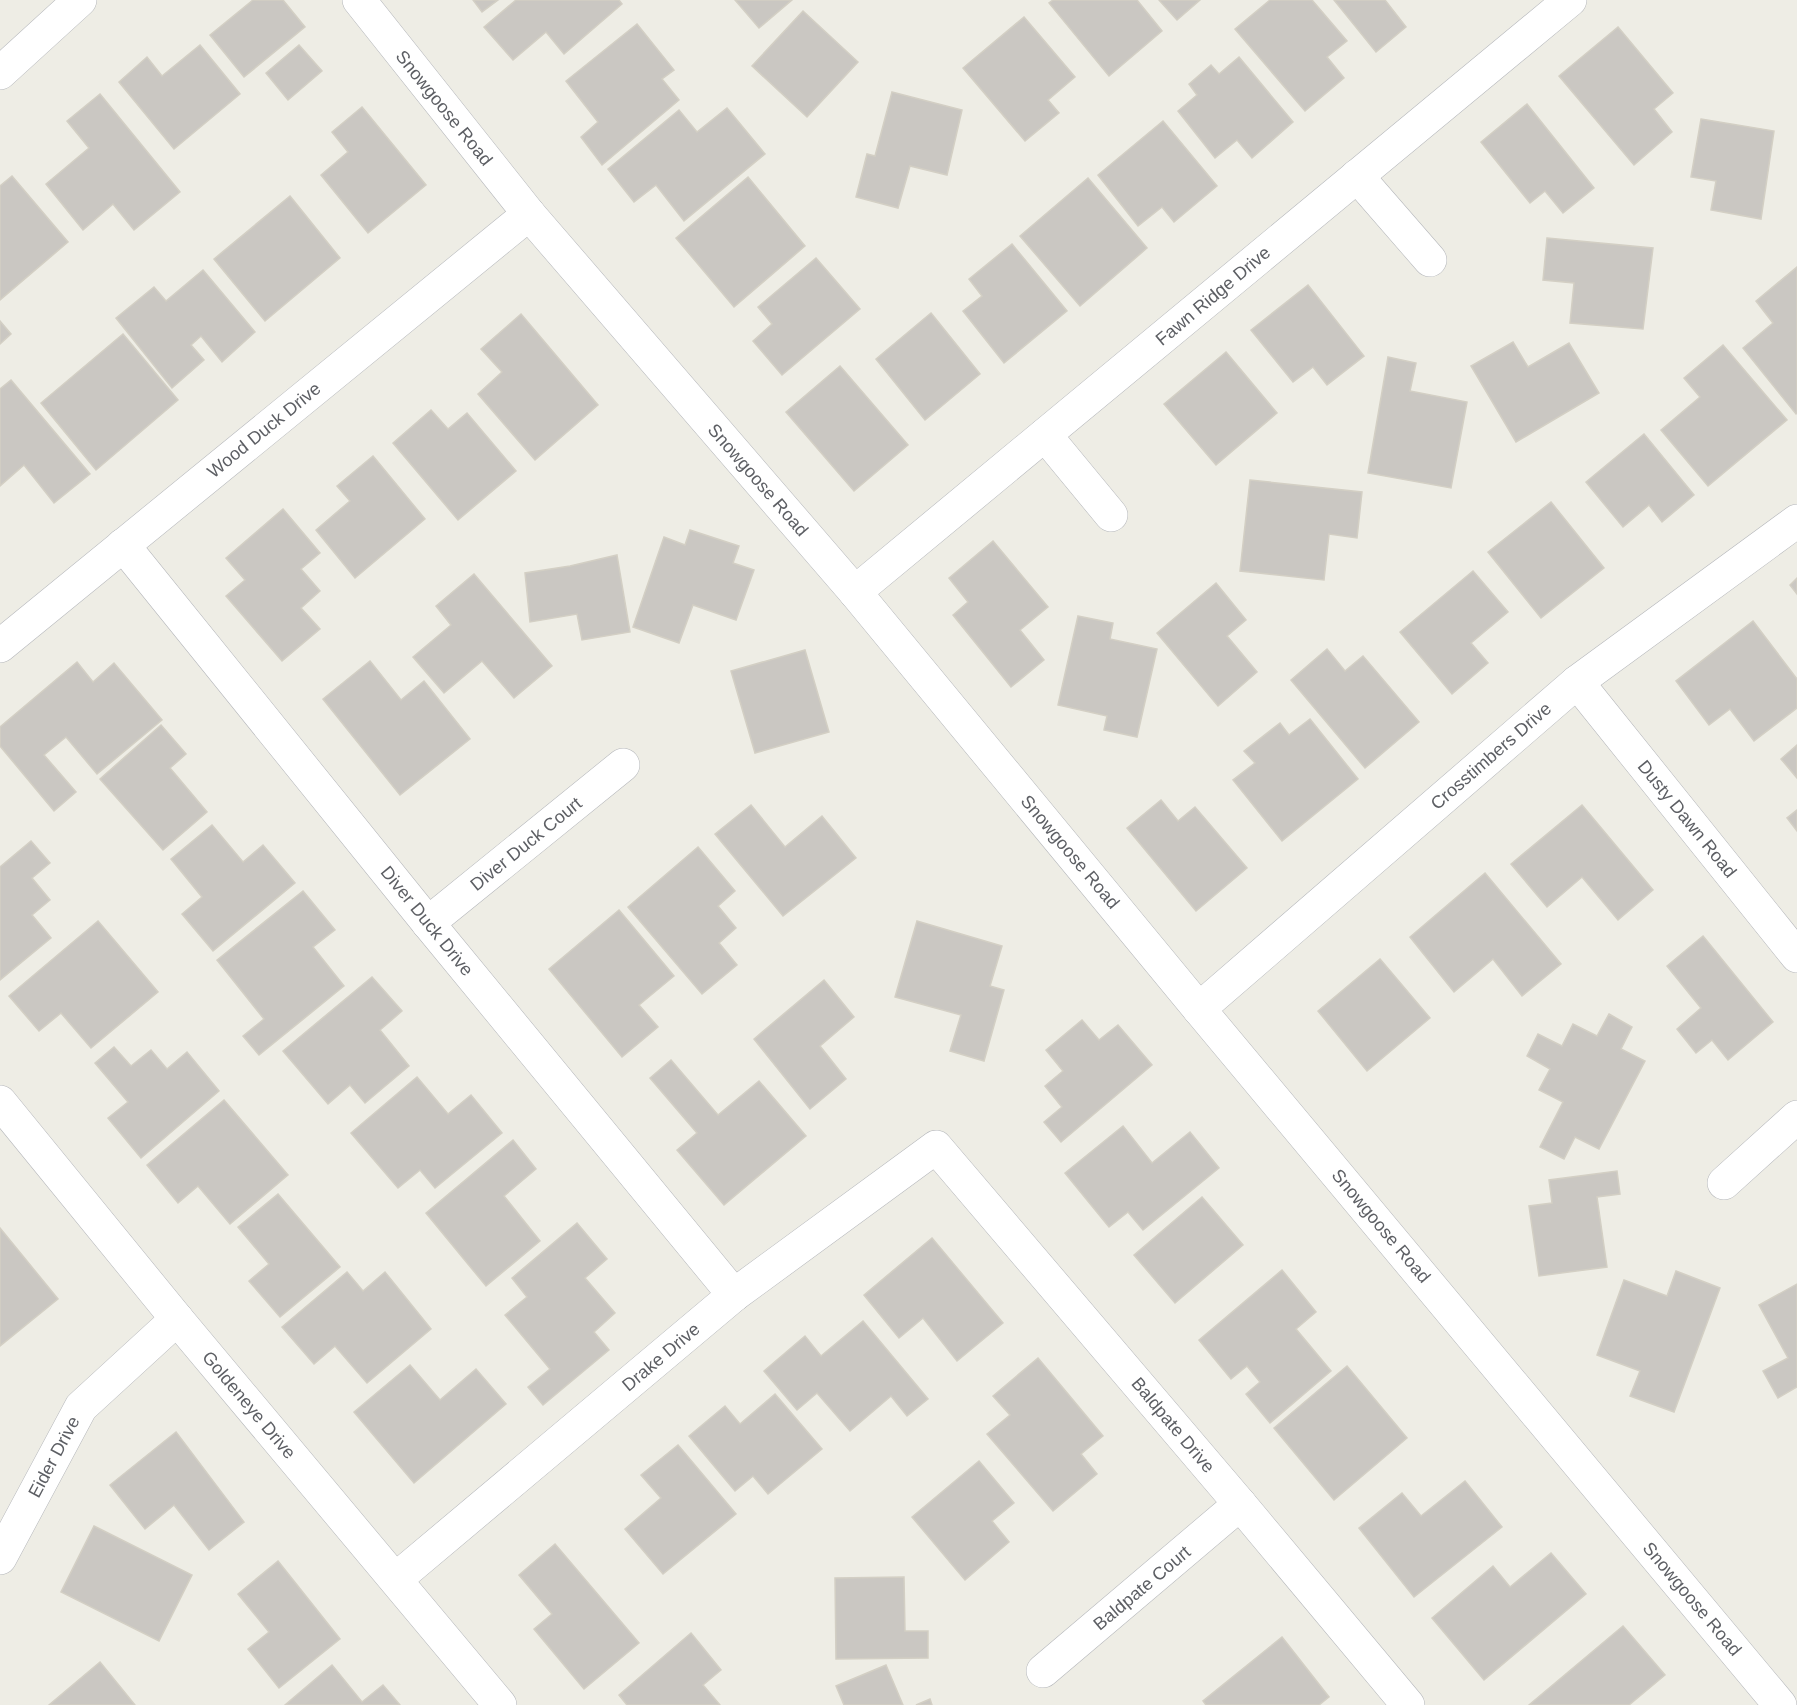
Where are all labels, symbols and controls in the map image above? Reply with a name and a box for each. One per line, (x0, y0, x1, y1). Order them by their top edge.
street label: Snowgoose Road (392, 46, 496, 170)
street label: Fawn Ridge Drive (1152, 242, 1274, 350)
street label: Wood Duck Drive (203, 378, 325, 482)
street label: Snowgoose Road (704, 420, 812, 540)
street label: Crosstimbers Drive (1427, 698, 1555, 814)
street label: Dusty Dawn Road (1634, 756, 1740, 882)
street label: Snowgoose Road (1017, 791, 1123, 913)
street label: Diver Duck Court (466, 793, 586, 895)
street label: Diver Duck Drive (377, 862, 477, 980)
street label: Snowgoose Road (1328, 1165, 1434, 1287)
street label: Drake Drive (618, 1319, 704, 1395)
street label: Goldeneye Drive (198, 1347, 300, 1463)
street label: Baldpate Drive (1127, 1373, 1219, 1477)
street label: Eider Drive (24, 1413, 84, 1501)
street label: Snowgoose Road (1639, 1538, 1745, 1660)
street label: Baldpate Court (1090, 1542, 1194, 1634)

